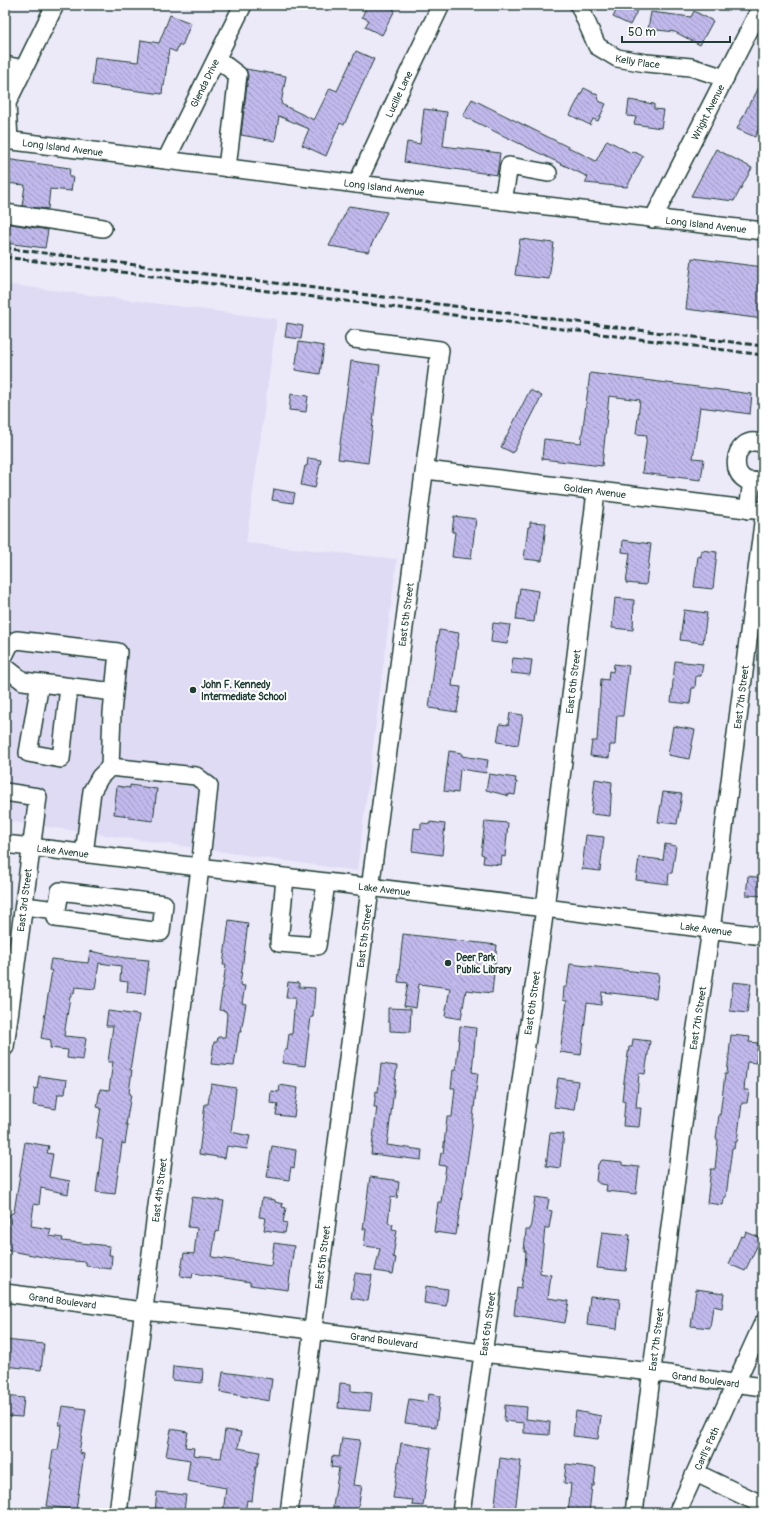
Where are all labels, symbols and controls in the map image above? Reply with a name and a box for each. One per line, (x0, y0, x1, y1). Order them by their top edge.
scale bar (622, 18, 730, 44)
text: 50 m (628, 25, 656, 40)
street label: Kelly Place (614, 53, 660, 71)
street label: Glenda Drive (188, 57, 222, 110)
street label: Lucille Lane (383, 69, 416, 120)
street label: Wright Avenue (689, 83, 728, 142)
street label: Long Island Avenue (21, 137, 104, 159)
street label: Long Island Avenue (343, 177, 425, 199)
street label: Long Island Avenue (665, 215, 747, 236)
street label: Golden Avenue (563, 482, 627, 501)
street label: East 5th Street (397, 581, 417, 647)
street label: East 6th Street (564, 648, 584, 714)
street label: East 7th Street (732, 664, 752, 730)
place label: John F. Kennedy Intermediate School (201, 679, 287, 703)
marker: John F. Kennedy Intermediate School (188, 685, 198, 695)
street label: Lake Avenue (36, 843, 89, 861)
street label: East 3rd Street (15, 867, 35, 932)
street label: Lake Avenue (358, 881, 411, 899)
street label: East 5th Street (355, 902, 375, 968)
street label: Lake Avenue (679, 920, 733, 939)
place label: Deer Park Public Library (456, 952, 512, 976)
marker: Deer Park Public Library (443, 958, 453, 968)
street label: East 6th Street (522, 969, 543, 1036)
street label: East 7th Street (688, 985, 709, 1051)
street label: East 4th Street (150, 1157, 170, 1223)
street label: East 5th Street (313, 1224, 333, 1290)
street label: East 6th Street (478, 1290, 499, 1357)
street label: Grand Boulevard (28, 1291, 97, 1312)
street label: East 7th Street (647, 1306, 667, 1372)
street label: Grand Boulevard (349, 1331, 419, 1351)
street label: Grand Boulevard (671, 1370, 740, 1391)
street label: Carll's Path (692, 1425, 722, 1472)

